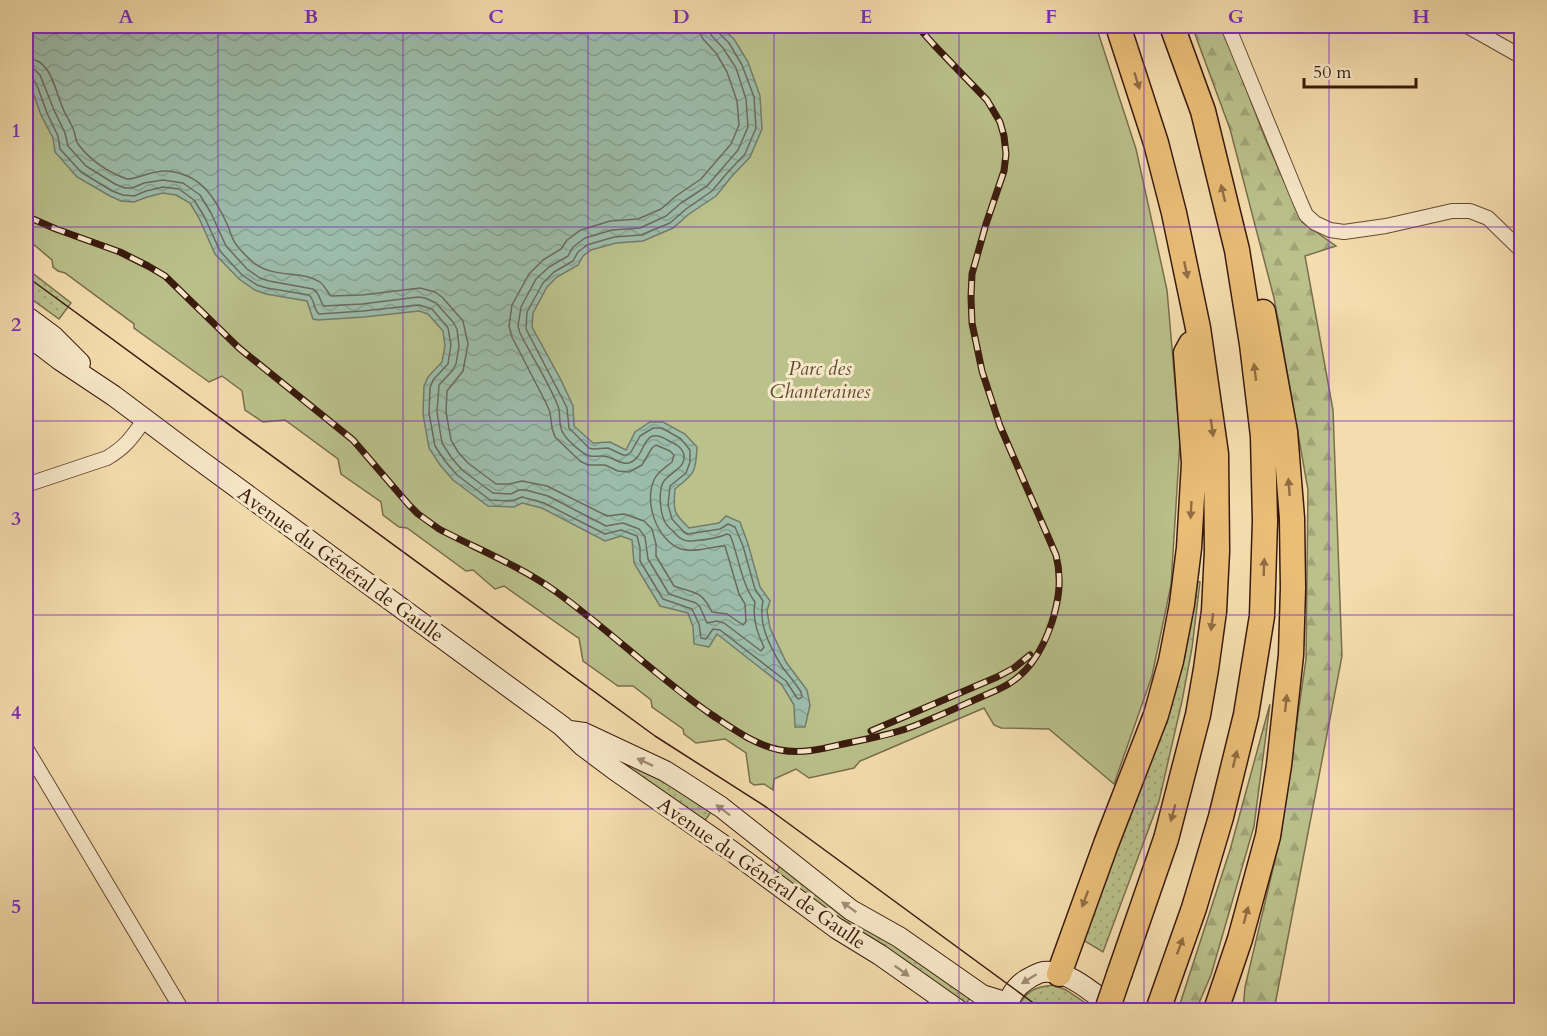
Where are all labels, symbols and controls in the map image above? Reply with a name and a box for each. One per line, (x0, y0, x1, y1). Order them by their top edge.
text: A (118, 3, 134, 30)
text: B (304, 3, 318, 30)
text: C (488, 3, 504, 30)
text: D (672, 3, 690, 30)
text: E (860, 3, 872, 30)
text: F (1045, 3, 1057, 30)
text: G (1228, 3, 1244, 30)
text: H (1412, 3, 1430, 30)
scale bar (1304, 51, 1416, 89)
text: 50 m (1313, 60, 1352, 85)
one-way arrow (1133, 72, 1142, 90)
text: 1 (11, 117, 21, 144)
one-way arrow (1218, 184, 1228, 203)
one-way arrow (1182, 260, 1191, 279)
text: 2 (11, 311, 21, 338)
park label: Parc des Chanteraines (770, 355, 871, 405)
one-way arrow (1251, 363, 1260, 382)
one-way arrow (1208, 418, 1217, 437)
one-way arrow (1285, 478, 1294, 497)
street label: Avenue du Général de Gaulle (232, 480, 449, 648)
one-way arrow (1187, 500, 1196, 519)
text: 3 (11, 505, 21, 532)
one-way arrow (1259, 557, 1268, 576)
one-way arrow (1208, 613, 1217, 632)
one-way arrow (1281, 693, 1291, 712)
text: 4 (11, 699, 21, 726)
one-way arrow (1231, 750, 1241, 769)
one-way arrow (637, 757, 654, 766)
street label: Avenue du Général de Gaulle (652, 791, 871, 956)
one-way arrow (716, 804, 731, 816)
one-way arrow (1168, 804, 1177, 822)
one-way arrow (1080, 890, 1090, 908)
text: 5 (11, 893, 21, 920)
one-way arrow (841, 901, 857, 913)
one-way arrow (1242, 906, 1251, 924)
one-way arrow (1176, 937, 1186, 955)
one-way arrow (895, 965, 910, 977)
one-way arrow (1021, 974, 1037, 985)

